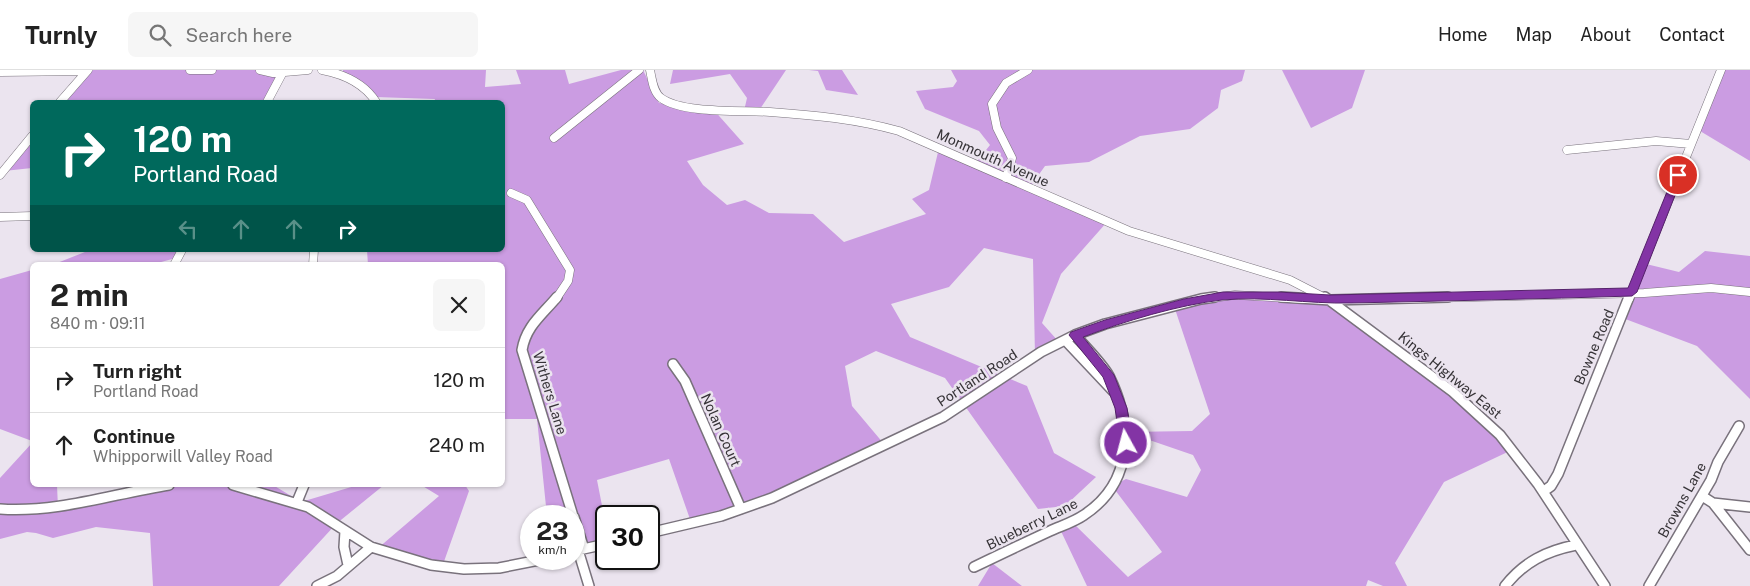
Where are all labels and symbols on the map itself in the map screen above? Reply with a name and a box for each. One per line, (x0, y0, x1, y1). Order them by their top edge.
street label: Monmouth Avenue (934, 126, 1052, 190)
pin (1657, 154, 1699, 196)
street label: Bowne Road (1571, 307, 1617, 387)
street label: Kings Highway East (1395, 328, 1505, 422)
street label: Portland Road (934, 346, 1020, 410)
street label: Withers Lane (530, 350, 570, 436)
street label: Nolan Court (698, 391, 744, 469)
position arrow (1099, 416, 1151, 468)
street label: Browns Lane (1655, 460, 1709, 540)
street label: Blueberry Lane (984, 495, 1080, 553)
speed limit sign: 30 (595, 505, 660, 570)

